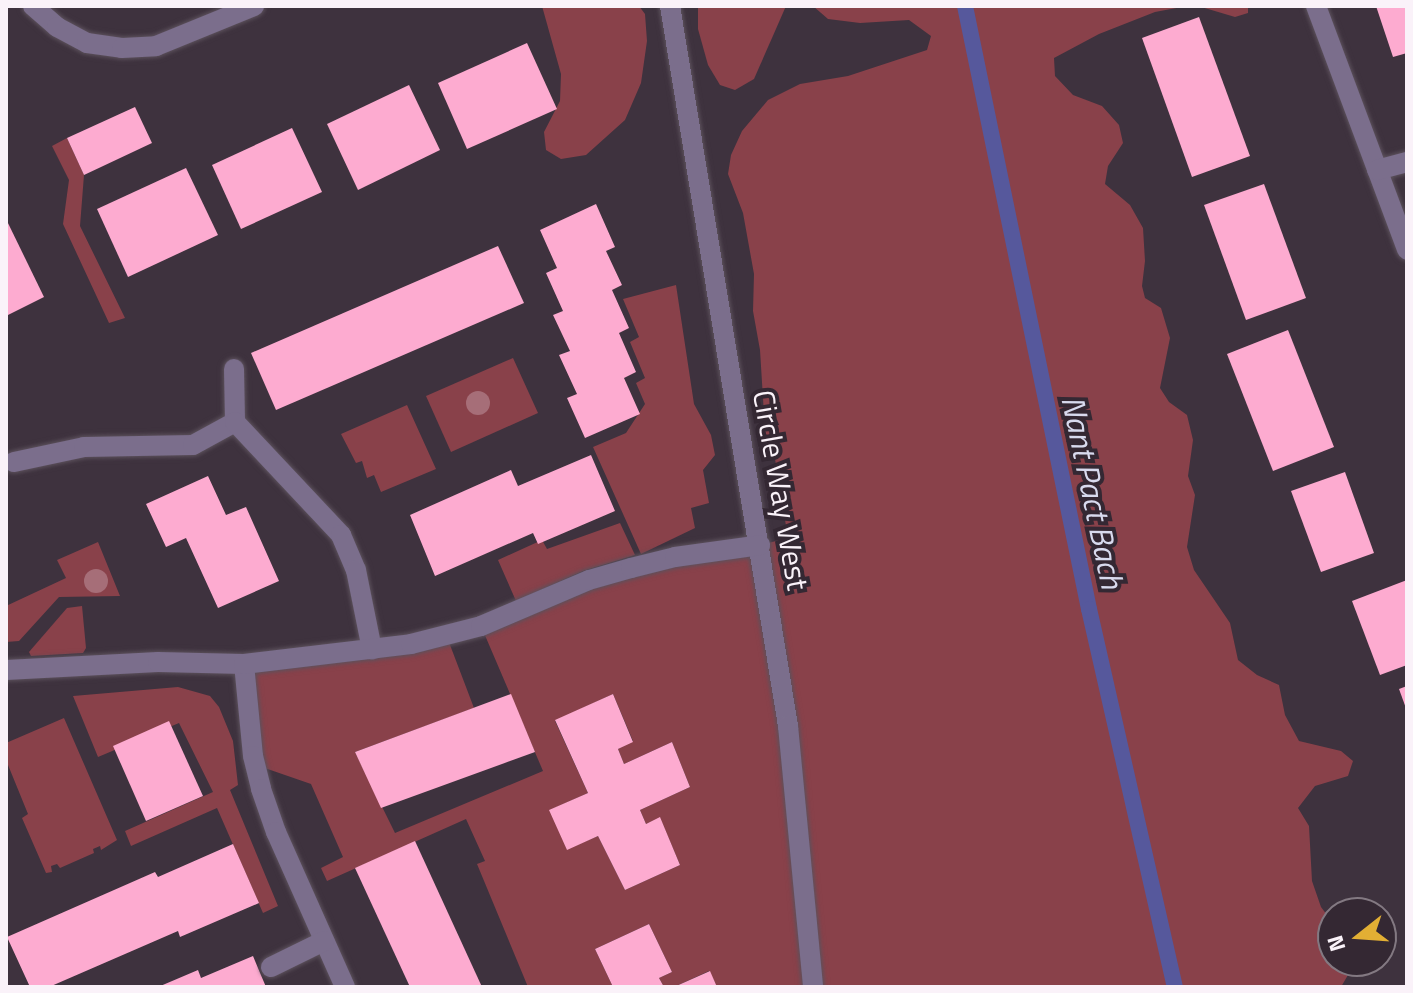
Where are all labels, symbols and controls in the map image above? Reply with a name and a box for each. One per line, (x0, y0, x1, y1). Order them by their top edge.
street label: Circle Way West (746, 387, 816, 593)
water label: Nant Pact Bach (1054, 392, 1132, 592)
north arrow (1317, 897, 1397, 977)
text: N (1317, 931, 1354, 956)

